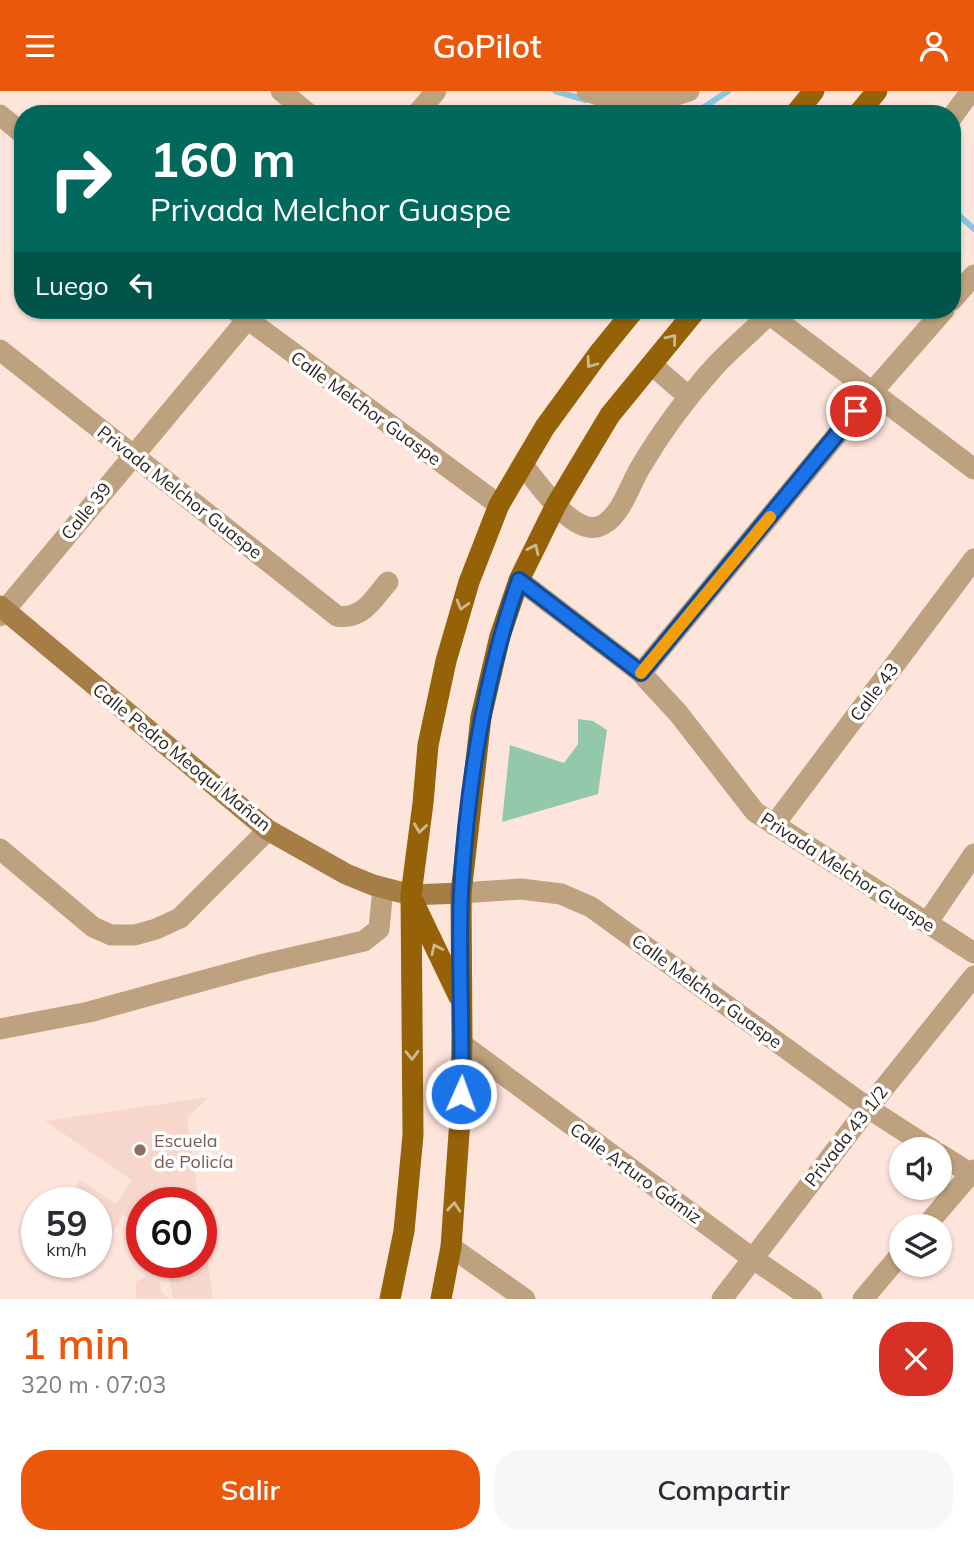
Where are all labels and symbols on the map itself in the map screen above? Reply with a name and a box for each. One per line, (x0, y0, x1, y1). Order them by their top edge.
one-way arrow (664, 335, 676, 348)
street label: Calle Melchor Guaspe (286, 346, 446, 470)
one-way arrow (587, 355, 599, 368)
pin (826, 381, 886, 441)
street label: Privada Melchor Guaspe (93, 420, 267, 564)
street label: Calle 39 (56, 478, 116, 544)
one-way arrow (526, 544, 540, 556)
one-way arrow (456, 599, 471, 611)
street label: Calle 43 (845, 658, 903, 726)
street label: Calle Pedro Meoqui Mañan (88, 678, 276, 836)
street label: Privada Melchor Guaspe (757, 807, 939, 937)
one-way arrow (413, 822, 428, 834)
street label: Calle Melchor Guaspe (627, 929, 787, 1053)
one-way arrow (430, 944, 444, 956)
one-way arrow (404, 1050, 420, 1061)
position arrow (424, 1057, 498, 1131)
street label: Privada 43 1/2 (799, 1081, 893, 1191)
street label: Calle Arturo Gámiz (565, 1117, 707, 1229)
place label: Escuela de Policía (154, 1129, 233, 1173)
marker: Escuela de Policía (132, 1142, 148, 1158)
speed limit sign: 60 (126, 1187, 217, 1278)
one-way arrow (446, 1201, 461, 1212)

